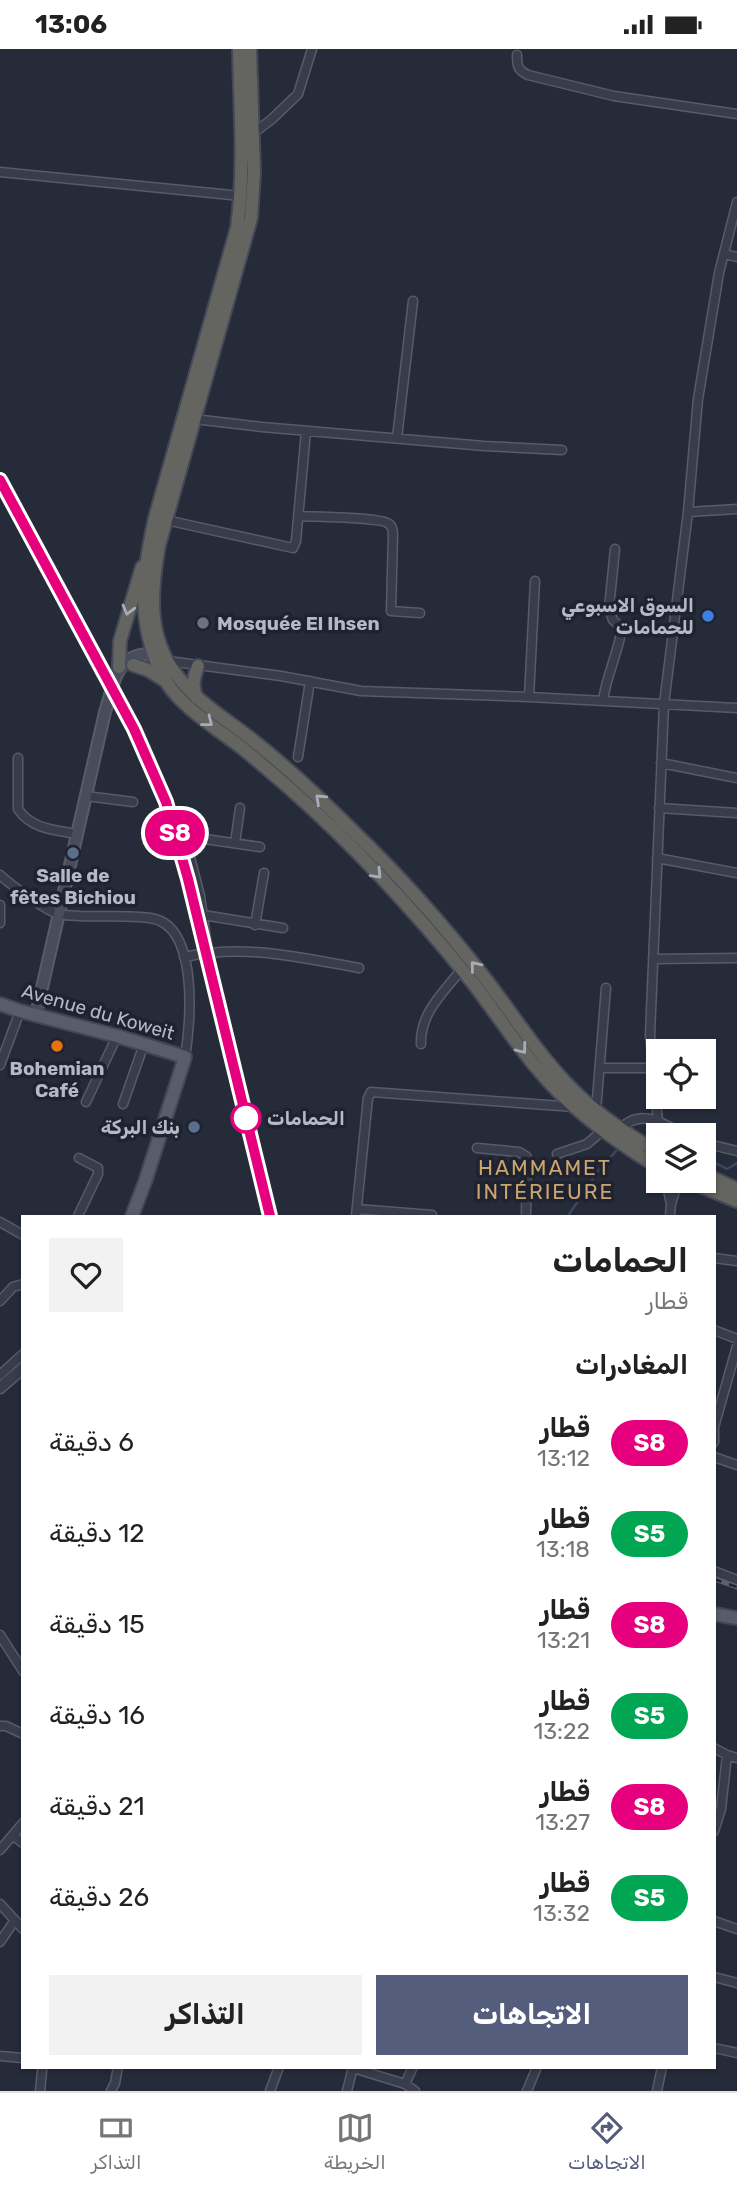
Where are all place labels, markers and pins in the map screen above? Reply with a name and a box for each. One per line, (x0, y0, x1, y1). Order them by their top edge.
place label: السوق الاسبوعي للحمامات (561, 594, 694, 639)
marker: السوق الاسبوعي للحمامات (700, 608, 716, 624)
place label: Mosquée El Ihsen (217, 612, 380, 635)
marker: Mosquée El Ihsen (195, 615, 211, 631)
marker: Salle de fêtes Bichiou (65, 845, 81, 861)
place label: Salle de fêtes Bichiou (10, 864, 136, 909)
marker: Bohemian Café (49, 1038, 65, 1054)
place label: Bohemian Café (10, 1057, 104, 1102)
marker: الحمامات (231, 1103, 261, 1133)
place label: الحمامات (267, 1107, 345, 1130)
place label: بنك البركة (101, 1116, 180, 1139)
marker: بنك البركة (186, 1119, 202, 1135)

